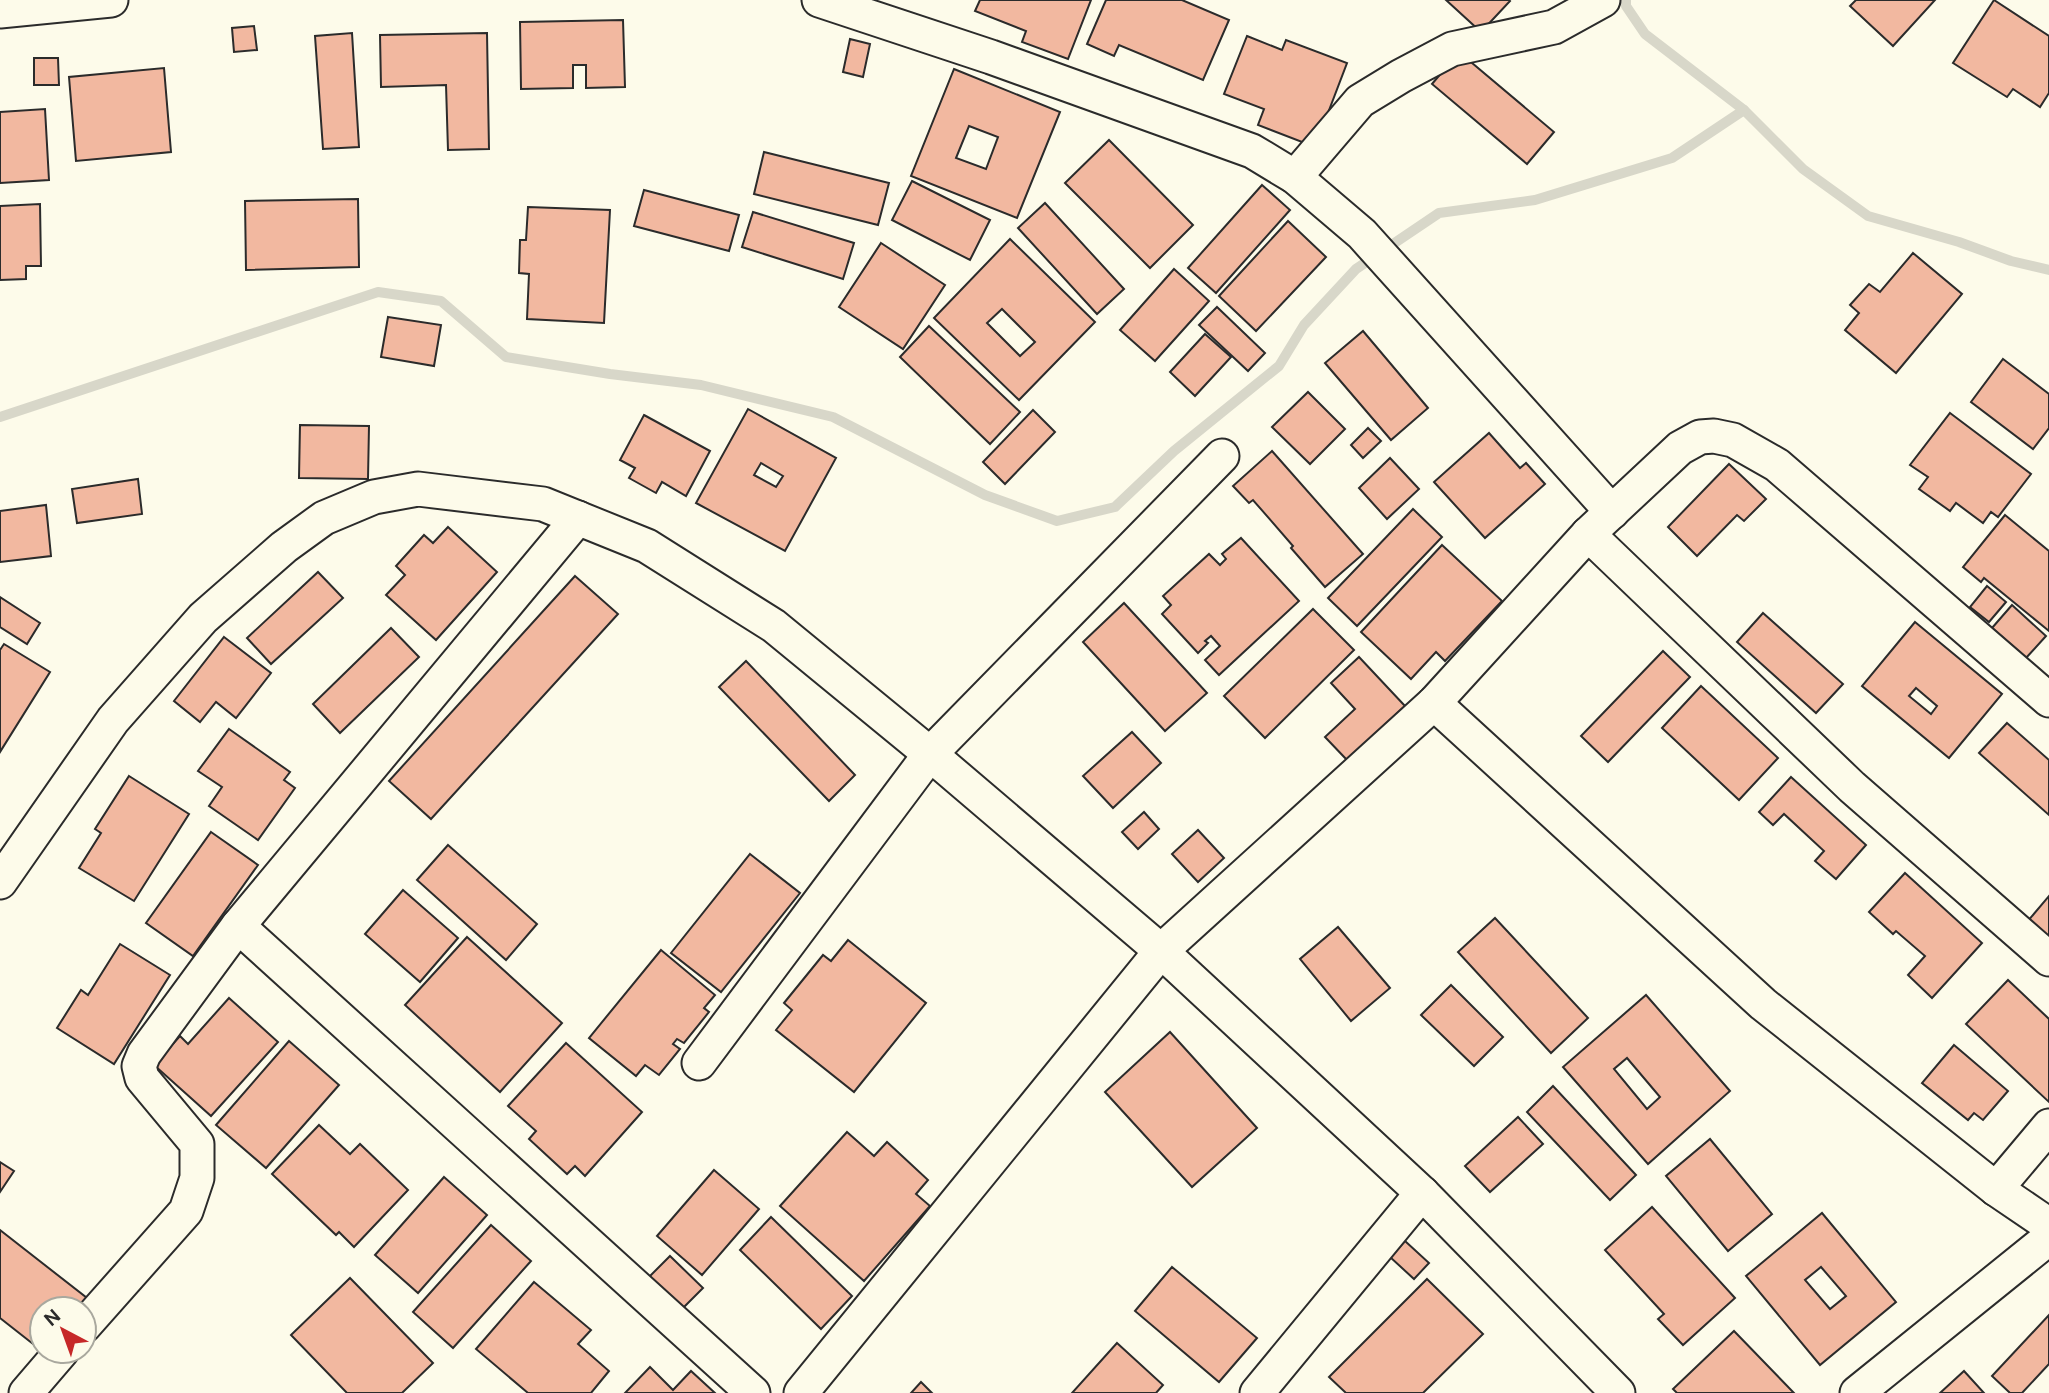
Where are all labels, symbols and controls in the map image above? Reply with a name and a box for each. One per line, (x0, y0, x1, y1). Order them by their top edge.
north arrow (28, 1295, 98, 1365)
text: N (39, 1304, 66, 1332)

